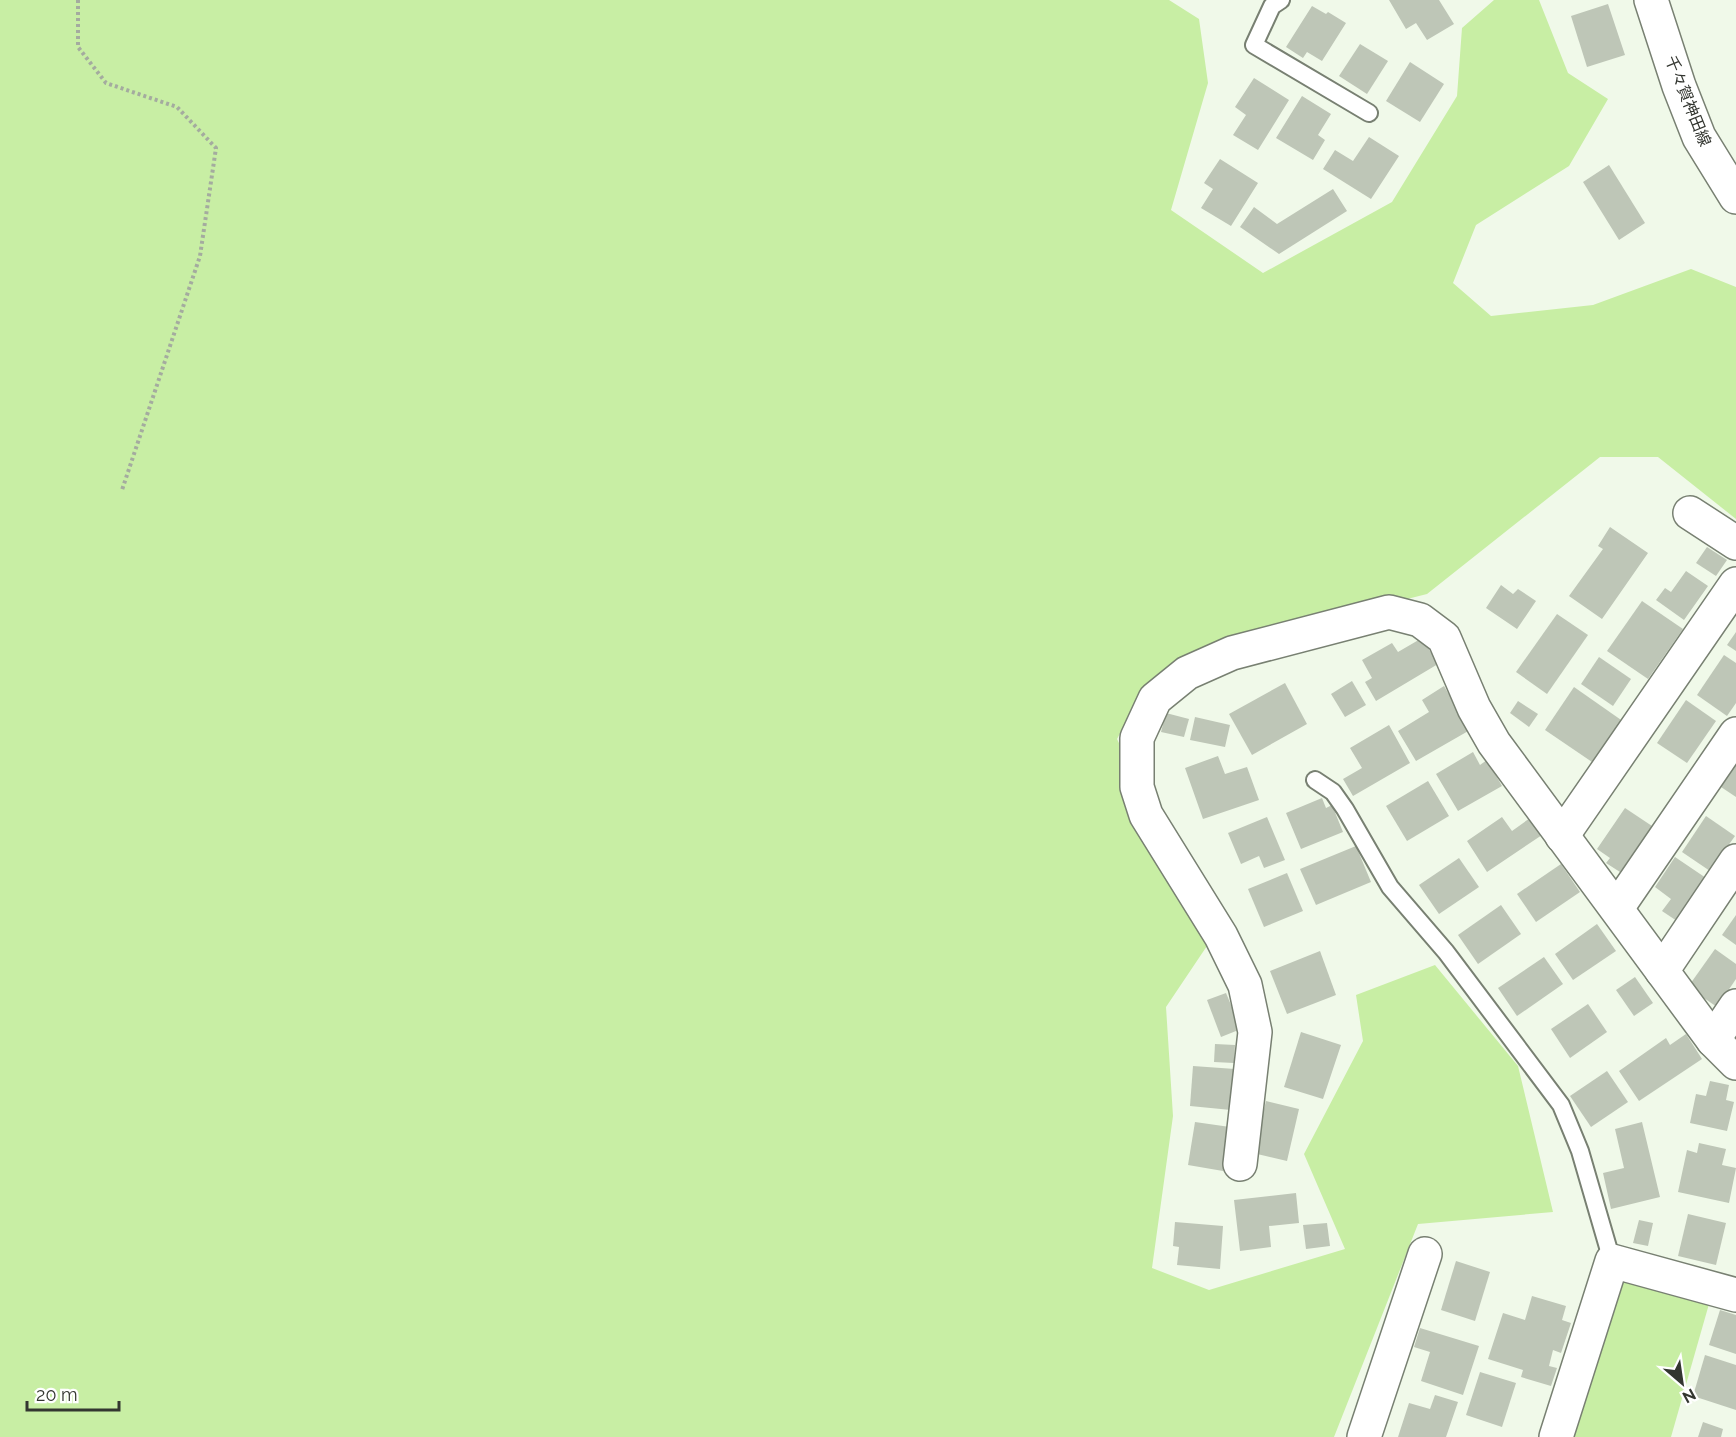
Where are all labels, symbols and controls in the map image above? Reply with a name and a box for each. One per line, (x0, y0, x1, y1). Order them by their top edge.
street label: 千々賀神田線 (1661, 53, 1715, 149)
north arrow (1652, 1353, 1712, 1413)
scale bar (27, 1374, 118, 1412)
text: 20 m (36, 1384, 78, 1405)
text: N (1679, 1384, 1699, 1407)

